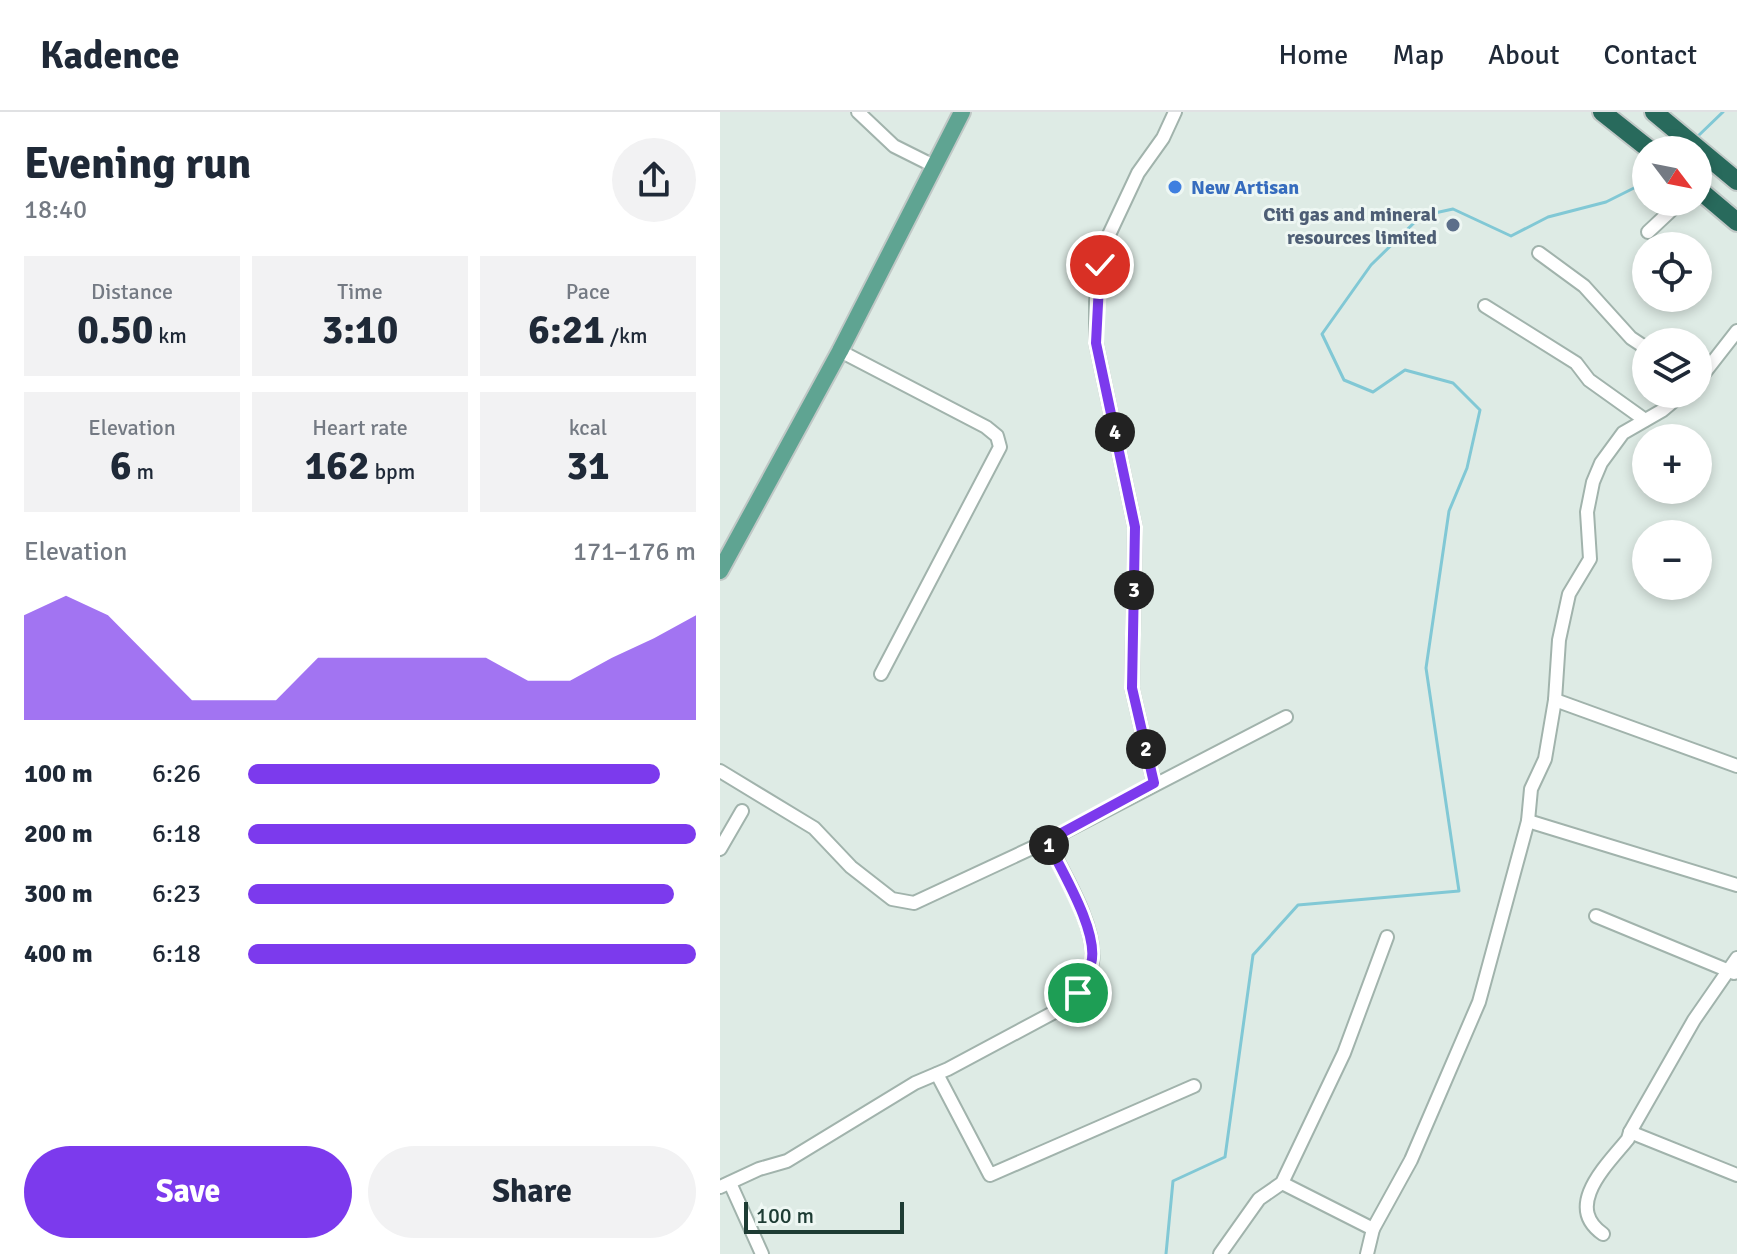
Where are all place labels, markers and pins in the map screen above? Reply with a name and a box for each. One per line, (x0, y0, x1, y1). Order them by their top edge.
place label: New Artisan (1191, 175, 1299, 200)
marker: New Artisan (1166, 178, 1184, 196)
place label: Citi gas and mineral resources limited (1263, 202, 1437, 250)
marker: Citi gas and mineral resources limited (1444, 216, 1462, 234)
pin (1066, 231, 1134, 299)
pin: 4 (1095, 412, 1135, 452)
pin: 3 (1114, 570, 1154, 610)
pin: 2 (1126, 729, 1166, 769)
pin: 1 (1029, 825, 1069, 865)
pin (1044, 959, 1112, 1027)

